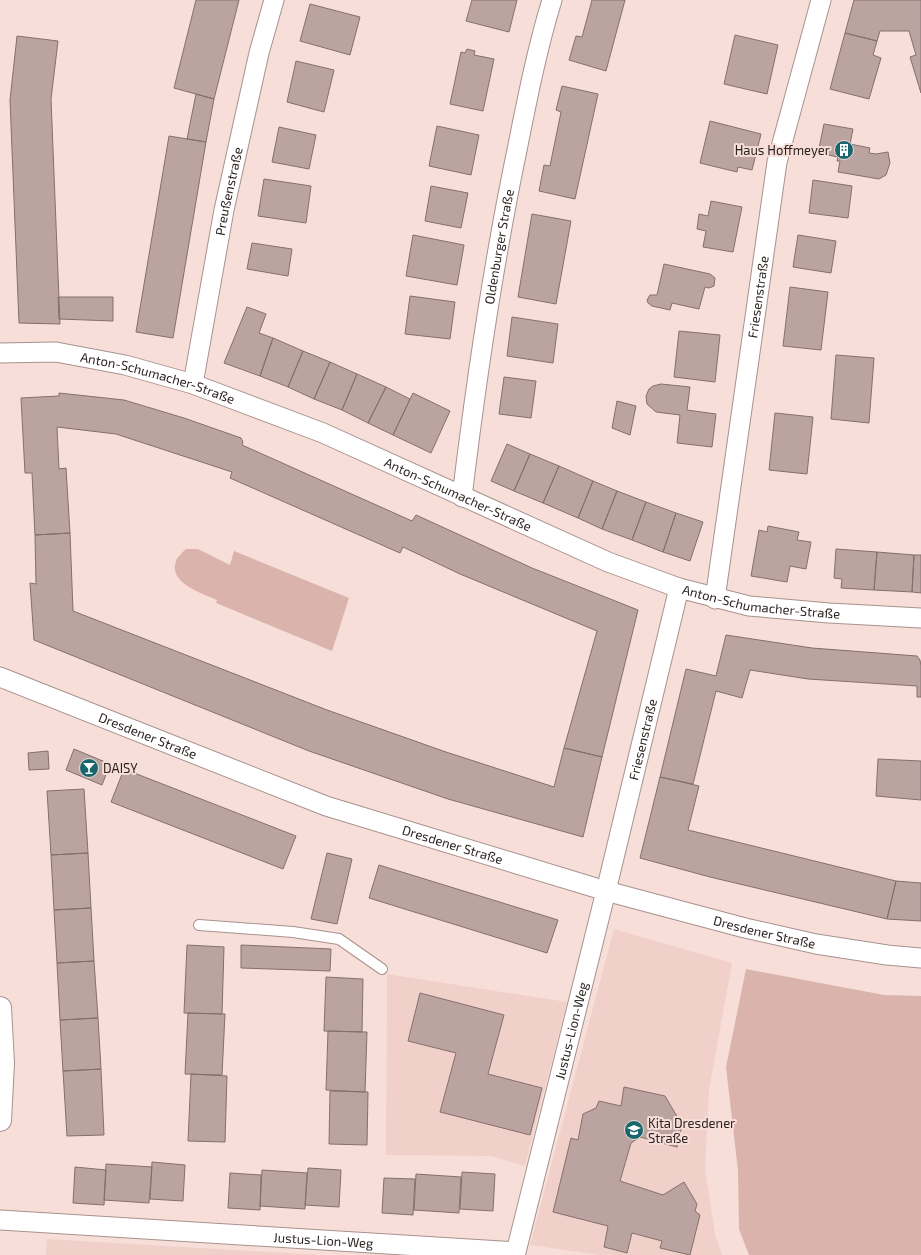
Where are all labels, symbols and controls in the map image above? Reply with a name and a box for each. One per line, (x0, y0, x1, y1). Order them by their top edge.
building icon: Haus Hoffmeyer (833, 139, 855, 161)
place label: Haus Hoffmeyer (735, 142, 830, 158)
street label: Preußenstraße (212, 145, 246, 237)
street label: Oldenburger Straße (481, 188, 517, 306)
street label: Friesenstraße (744, 255, 772, 339)
street label: Anton-Schumacher-Straße (79, 349, 237, 407)
street label: Anton-Schumacher-Straße (382, 454, 534, 534)
street label: Anton-Schumacher-Straße (681, 581, 841, 622)
street label: Friesenstraße (625, 697, 660, 782)
street label: Dresdener Straße (96, 709, 199, 762)
bar icon: DAISY (78, 757, 100, 779)
place label: DAISY (103, 760, 138, 776)
street label: Dresdener Straße (400, 822, 505, 867)
street label: Dresdener Straße (712, 912, 817, 952)
street label: Justus-Lion-Weg (551, 980, 591, 1081)
place label: Kita Dresdener Straße (648, 1115, 735, 1146)
school or university icon: Kita Dresdener Straße (623, 1119, 645, 1141)
street label: Justus-Lion-Weg (273, 1229, 374, 1251)

